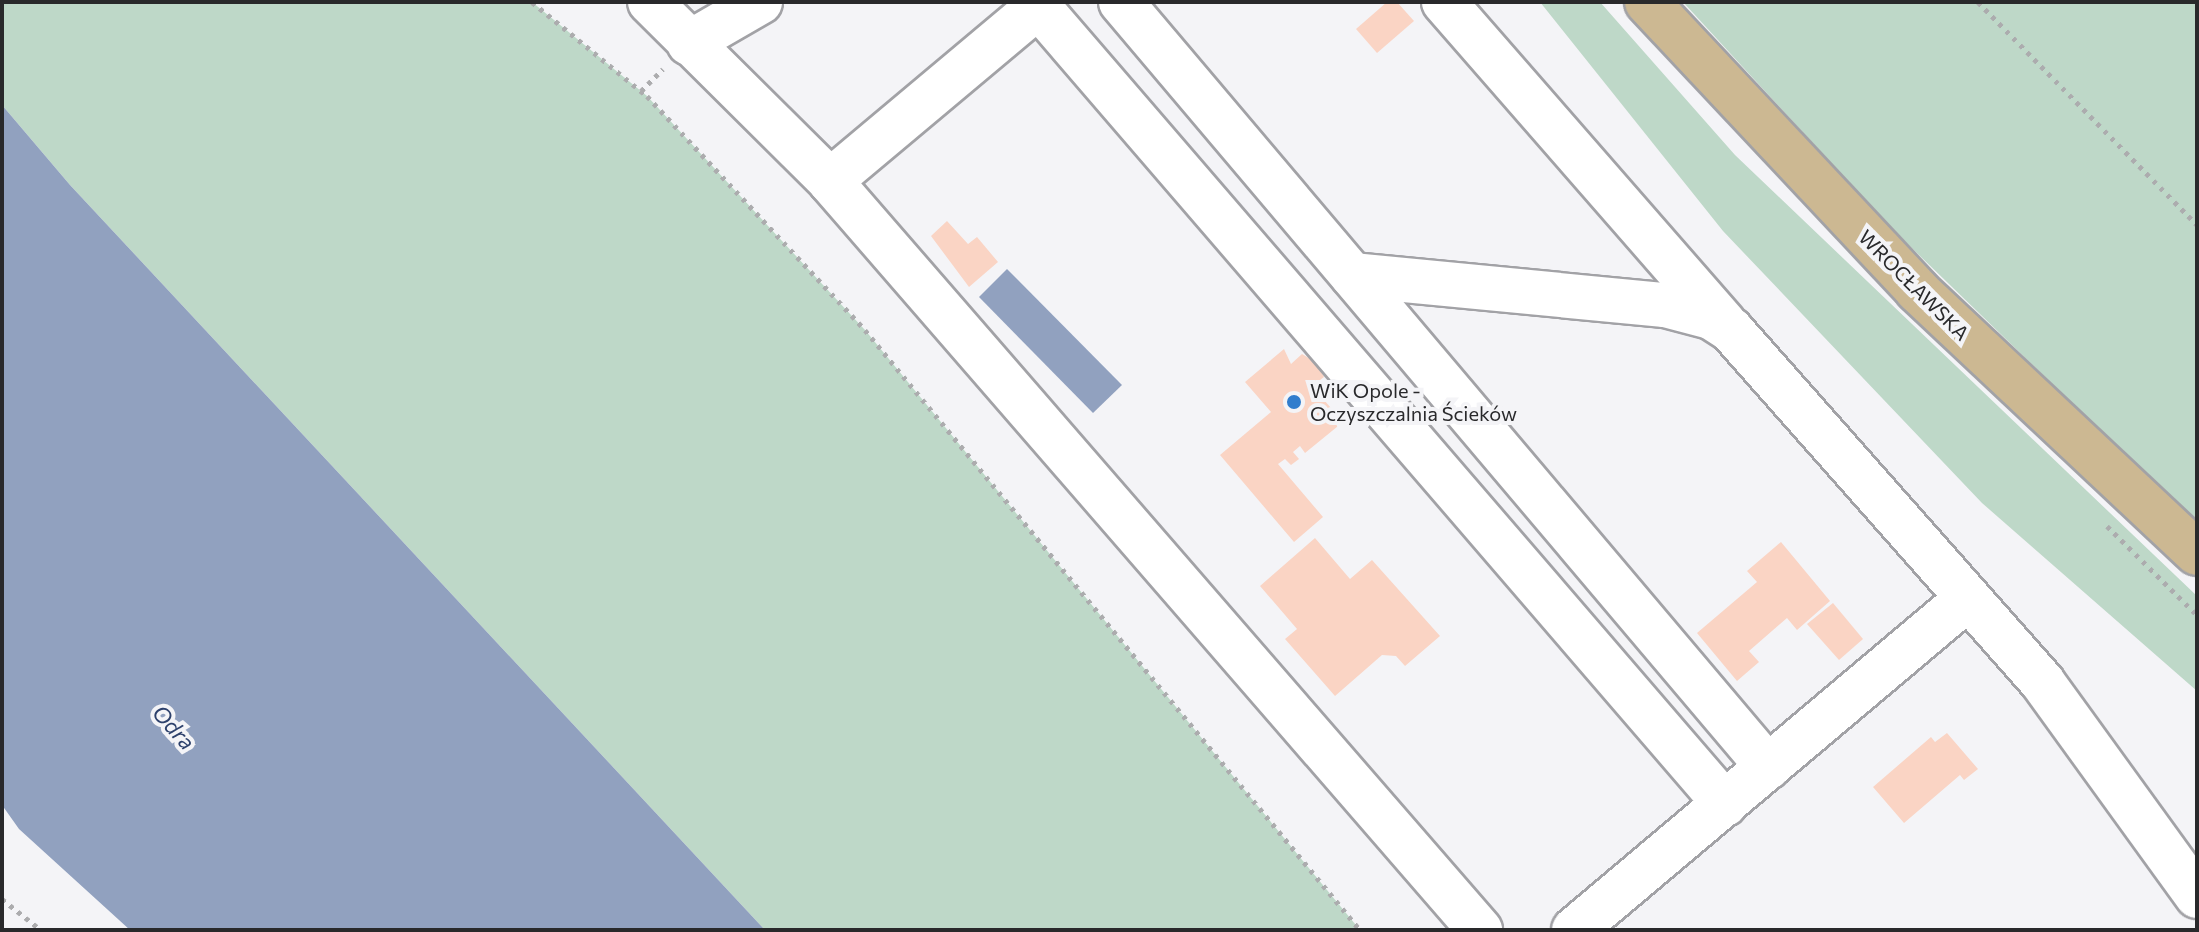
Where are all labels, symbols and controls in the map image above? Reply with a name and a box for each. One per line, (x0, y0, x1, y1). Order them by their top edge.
street label: WROCŁAWSKA (1854, 225, 1974, 345)
place label: WiK Opole - Oczyszczalnia Ścieków (1310, 378, 1517, 425)
marker: WiK Opole - Oczyszczalnia Ścieków (1285, 393, 1303, 411)
water label: Odra (147, 699, 201, 755)

